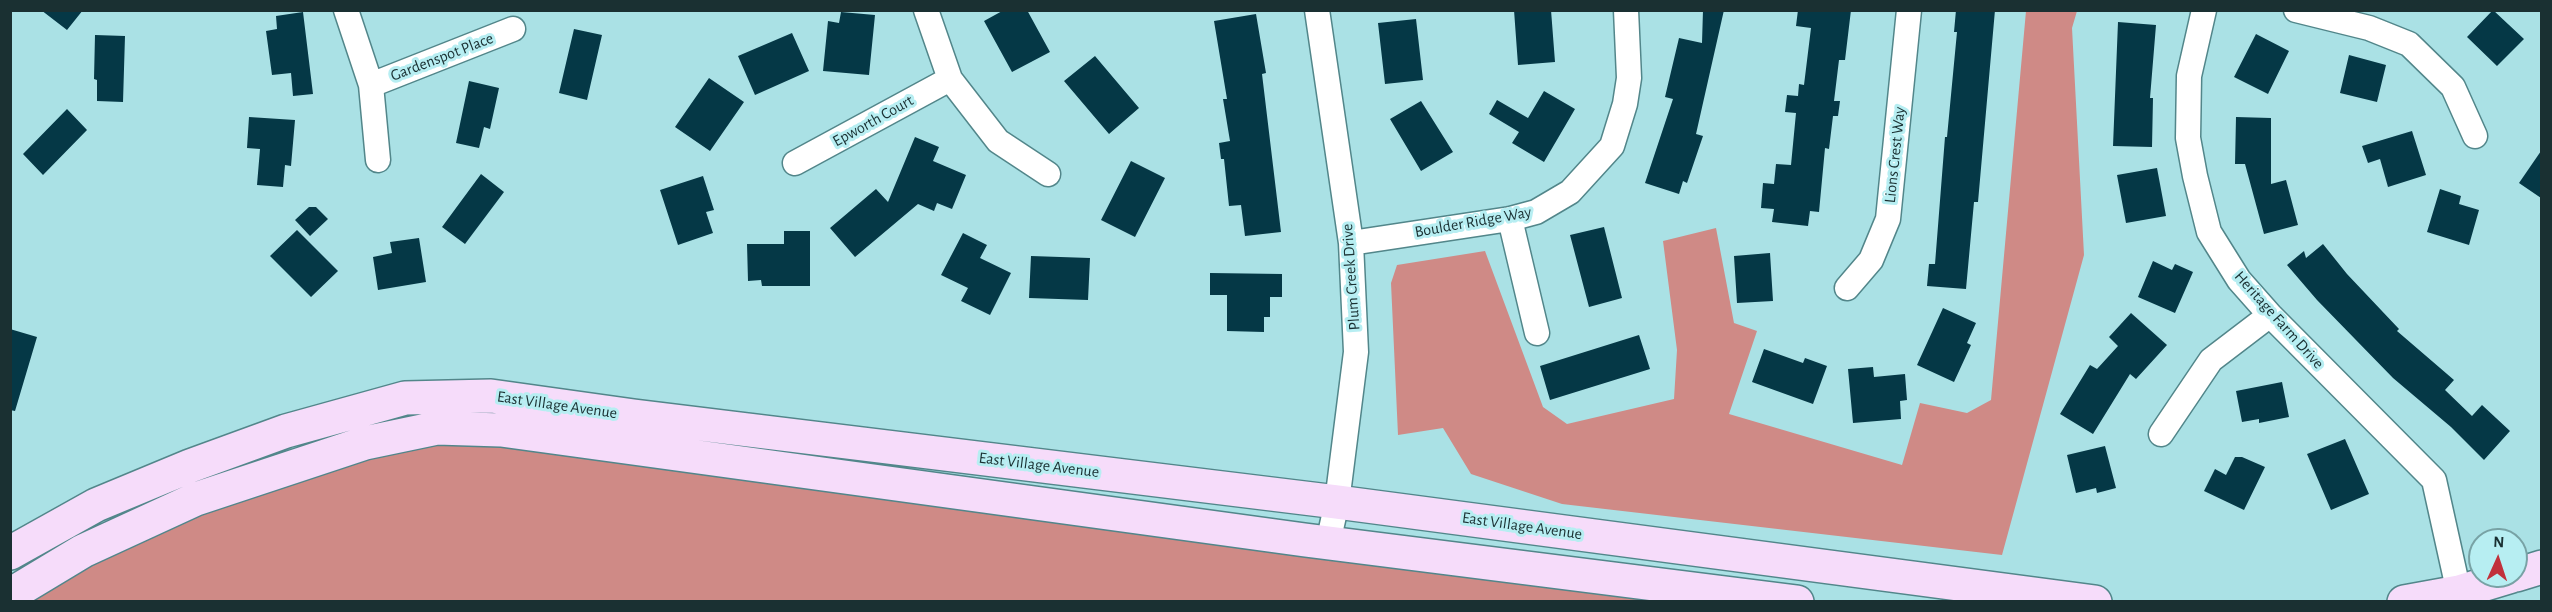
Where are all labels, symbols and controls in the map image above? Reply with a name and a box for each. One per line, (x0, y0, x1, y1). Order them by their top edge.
street label: Gardenspot Place (388, 29, 496, 85)
street label: Epworth Court (829, 91, 917, 151)
street label: Lions Crest Way (1880, 106, 1910, 204)
street label: Boulder Ridge Way (1413, 202, 1533, 242)
street label: Plum Creek Drive (1338, 223, 1364, 331)
street label: Heritage Farm Drive (2230, 267, 2328, 373)
street label: East Village Avenue (496, 387, 618, 423)
street label: East Village Avenue (978, 448, 1100, 482)
street label: East Village Avenue (1461, 508, 1583, 544)
north arrow (2468, 528, 2528, 588)
text: N (2493, 534, 2505, 550)

